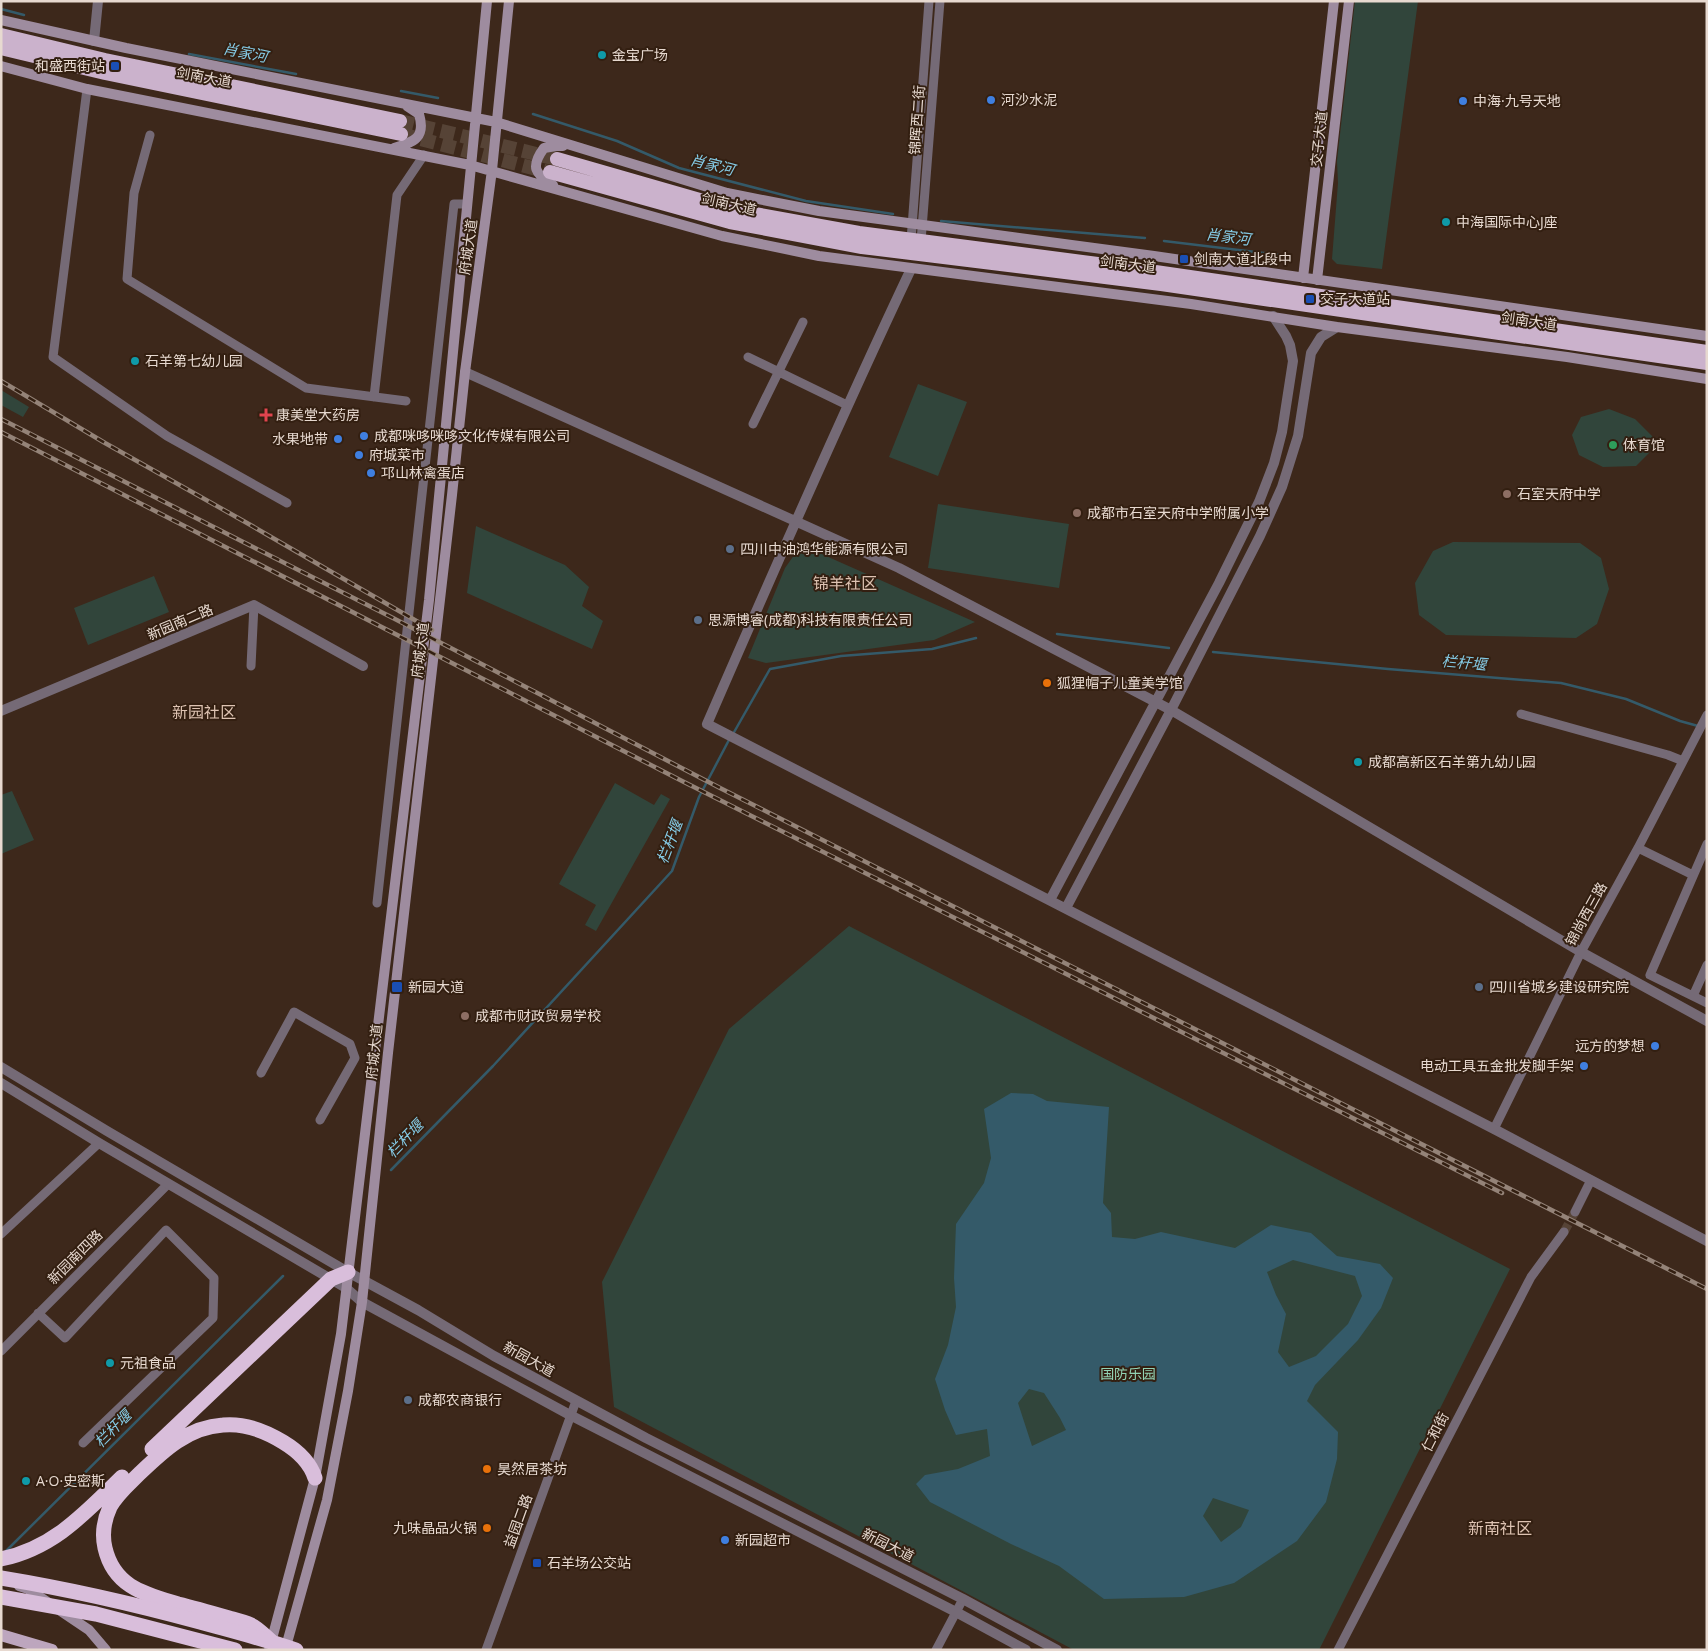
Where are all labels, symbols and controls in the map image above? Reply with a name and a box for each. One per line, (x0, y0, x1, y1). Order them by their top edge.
water label: 肖家河 (221, 38, 272, 67)
place label: 金宝广场 (612, 45, 668, 64)
marker: 金宝广场 (596, 49, 608, 61)
place label: 和盛西街站 (35, 56, 105, 75)
marker: 和盛西街站 (109, 60, 121, 72)
street label: 剑南大道 (175, 62, 233, 91)
street label: 锦晖西二街 (905, 84, 928, 156)
place label: 河沙水泥 (1001, 90, 1057, 109)
place label: 中海·九号天地 (1473, 91, 1561, 110)
marker: 河沙水泥 (985, 94, 997, 106)
marker: 中海·九号天地 (1457, 95, 1469, 107)
street label: 交子大道 (1306, 110, 1331, 168)
water label: 肖家河 (688, 149, 739, 180)
street label: 剑南大道 (700, 188, 759, 219)
place label: 中海国际中心J座 (1456, 212, 1558, 231)
marker: 中海国际中心J座 (1440, 216, 1452, 228)
street label: 府城大道 (454, 218, 481, 276)
water label: 肖家河 (1205, 223, 1255, 249)
place label: 剑南大道北段中 (1194, 249, 1292, 268)
street label: 剑南大道 (1099, 251, 1157, 276)
marker: 剑南大道北段中 (1178, 253, 1190, 265)
place label: 交子大道站 (1320, 289, 1390, 308)
marker: 交子大道站 (1304, 293, 1316, 305)
street label: 剑南大道 (1500, 307, 1558, 334)
place label: 石羊第七幼儿园 (145, 351, 243, 370)
marker: 石羊第七幼儿园 (129, 355, 141, 367)
place label: 康美堂大药房 (276, 405, 360, 424)
marker: 康美堂大药房 (260, 409, 272, 421)
place label: 成都咪哆咪哆文化传媒有限公司 (374, 426, 570, 445)
place label: 水果地带 (272, 429, 328, 448)
marker: 成都咪哆咪哆文化传媒有限公司 (358, 430, 370, 442)
marker: 水果地带 (332, 433, 344, 445)
place label: 体育馆 (1623, 435, 1665, 454)
marker: 体育馆 (1607, 439, 1619, 451)
place label: 府城菜市 (369, 445, 425, 464)
marker: 府城菜市 (353, 449, 365, 461)
place label: 邛山林禽蛋店 (381, 463, 465, 482)
marker: 邛山林禽蛋店 (365, 467, 377, 479)
place label: 石室天府中学 (1517, 484, 1601, 503)
marker: 石室天府中学 (1501, 488, 1513, 500)
place label: 成都市石室天府中学附属小学 (1087, 503, 1269, 522)
marker: 成都市石室天府中学附属小学 (1071, 507, 1083, 519)
place label: 四川中油鸿华能源有限公司 (740, 539, 908, 558)
marker: 四川中油鸿华能源有限公司 (724, 543, 736, 555)
district label: 锦羊社区 (813, 572, 877, 594)
street label: 新园南二路 (144, 599, 216, 644)
place label: 思源博睿(成都)科技有限责任公司 (708, 610, 912, 629)
marker: 思源博睿(成都)科技有限责任公司 (692, 614, 704, 626)
street label: 府城大道 (407, 621, 432, 679)
water label: 栏杆堰 (1441, 650, 1490, 674)
place label: 狐狸帽子儿童美学馆 (1057, 673, 1183, 692)
marker: 狐狸帽子儿童美学馆 (1041, 677, 1053, 689)
district label: 新园社区 (172, 701, 236, 723)
place label: 成都高新区石羊第九幼儿园 (1368, 752, 1536, 771)
marker: 成都高新区石羊第九幼儿园 (1352, 756, 1364, 768)
water label: 栏杆堰 (652, 814, 688, 866)
street label: 锦尚西三路 (1560, 879, 1611, 949)
place label: 新园大道 (408, 977, 464, 996)
place label: 四川省城乡建设研究院 (1489, 977, 1629, 996)
marker: 新园大道 (390, 980, 404, 994)
marker: 四川省城乡建设研究院 (1473, 981, 1485, 993)
place label: 成都市财政贸易学校 (475, 1006, 601, 1025)
marker: 成都市财政贸易学校 (459, 1010, 471, 1022)
street label: 府城大道 (361, 1023, 386, 1081)
place label: 远方的梦想 (1575, 1036, 1645, 1055)
marker: 远方的梦想 (1649, 1040, 1661, 1052)
place label: 电动工具五金批发脚手架 (1420, 1056, 1574, 1075)
marker: 电动工具五金批发脚手架 (1578, 1060, 1590, 1072)
water label: 栏杆堰 (381, 1113, 429, 1161)
street label: 新园南四路 (43, 1225, 106, 1288)
street label: 新园大道 (500, 1337, 558, 1380)
place label: 元祖食品 (120, 1353, 176, 1372)
marker: 元祖食品 (104, 1357, 116, 1369)
park label: 国防乐园 (1100, 1364, 1156, 1383)
place label: 成都农商银行 (418, 1390, 502, 1409)
marker: 成都农商银行 (402, 1394, 414, 1406)
water label: 栏杆堰 (89, 1403, 137, 1451)
street label: 仁和街 (1417, 1409, 1453, 1455)
place label: 昊然居茶坊 (497, 1459, 567, 1478)
marker: 昊然居茶坊 (481, 1463, 493, 1475)
place label: A·O·史密斯 (36, 1471, 105, 1490)
marker: A·O·史密斯 (20, 1475, 32, 1487)
street label: 益园二路 (499, 1491, 536, 1550)
district label: 新南社区 (1468, 1517, 1532, 1539)
place label: 九味晶品火锅 (393, 1518, 477, 1537)
marker: 九味晶品火锅 (481, 1522, 493, 1534)
street label: 新园大道 (859, 1523, 917, 1566)
place label: 新园超市 (735, 1530, 791, 1549)
marker: 新园超市 (719, 1534, 731, 1546)
place label: 石羊场公交站 (547, 1553, 631, 1572)
marker: 石羊场公交站 (531, 1557, 543, 1569)

